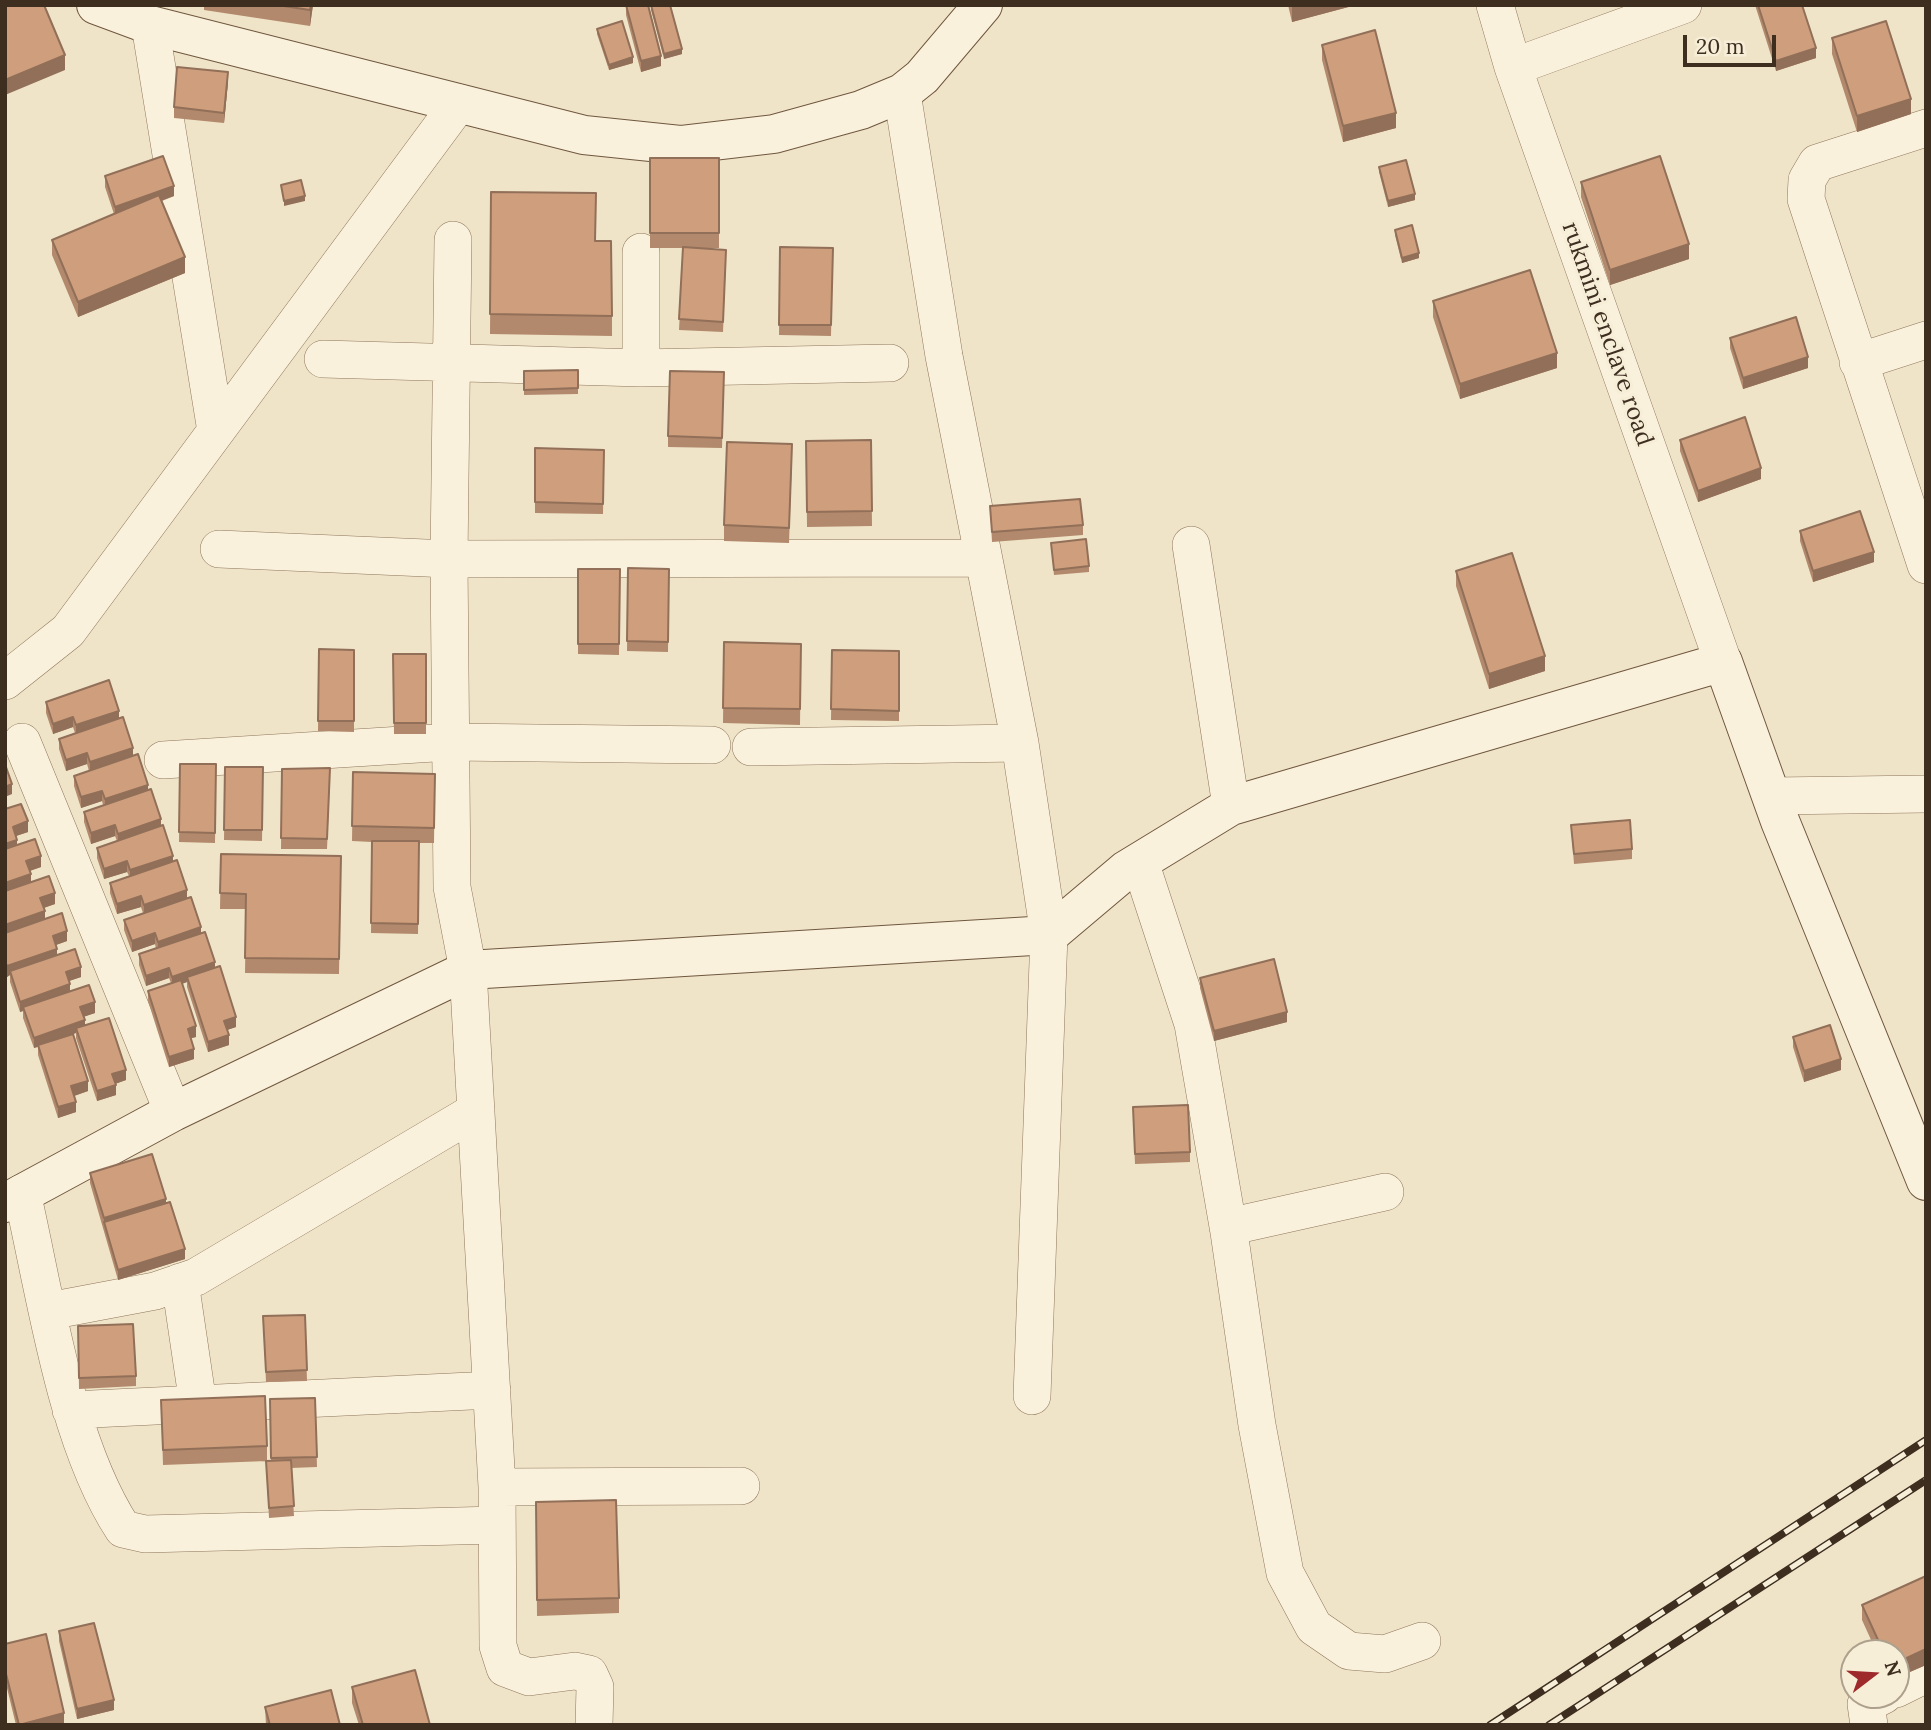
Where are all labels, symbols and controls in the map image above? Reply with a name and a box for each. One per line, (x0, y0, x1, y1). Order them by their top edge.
scale bar (1686, 21, 1779, 65)
text: 20 m (1696, 33, 1745, 60)
street label: rukmini enclave road (1555, 218, 1659, 450)
north arrow (1840, 1639, 1910, 1709)
text: N (1880, 1658, 1907, 1679)

